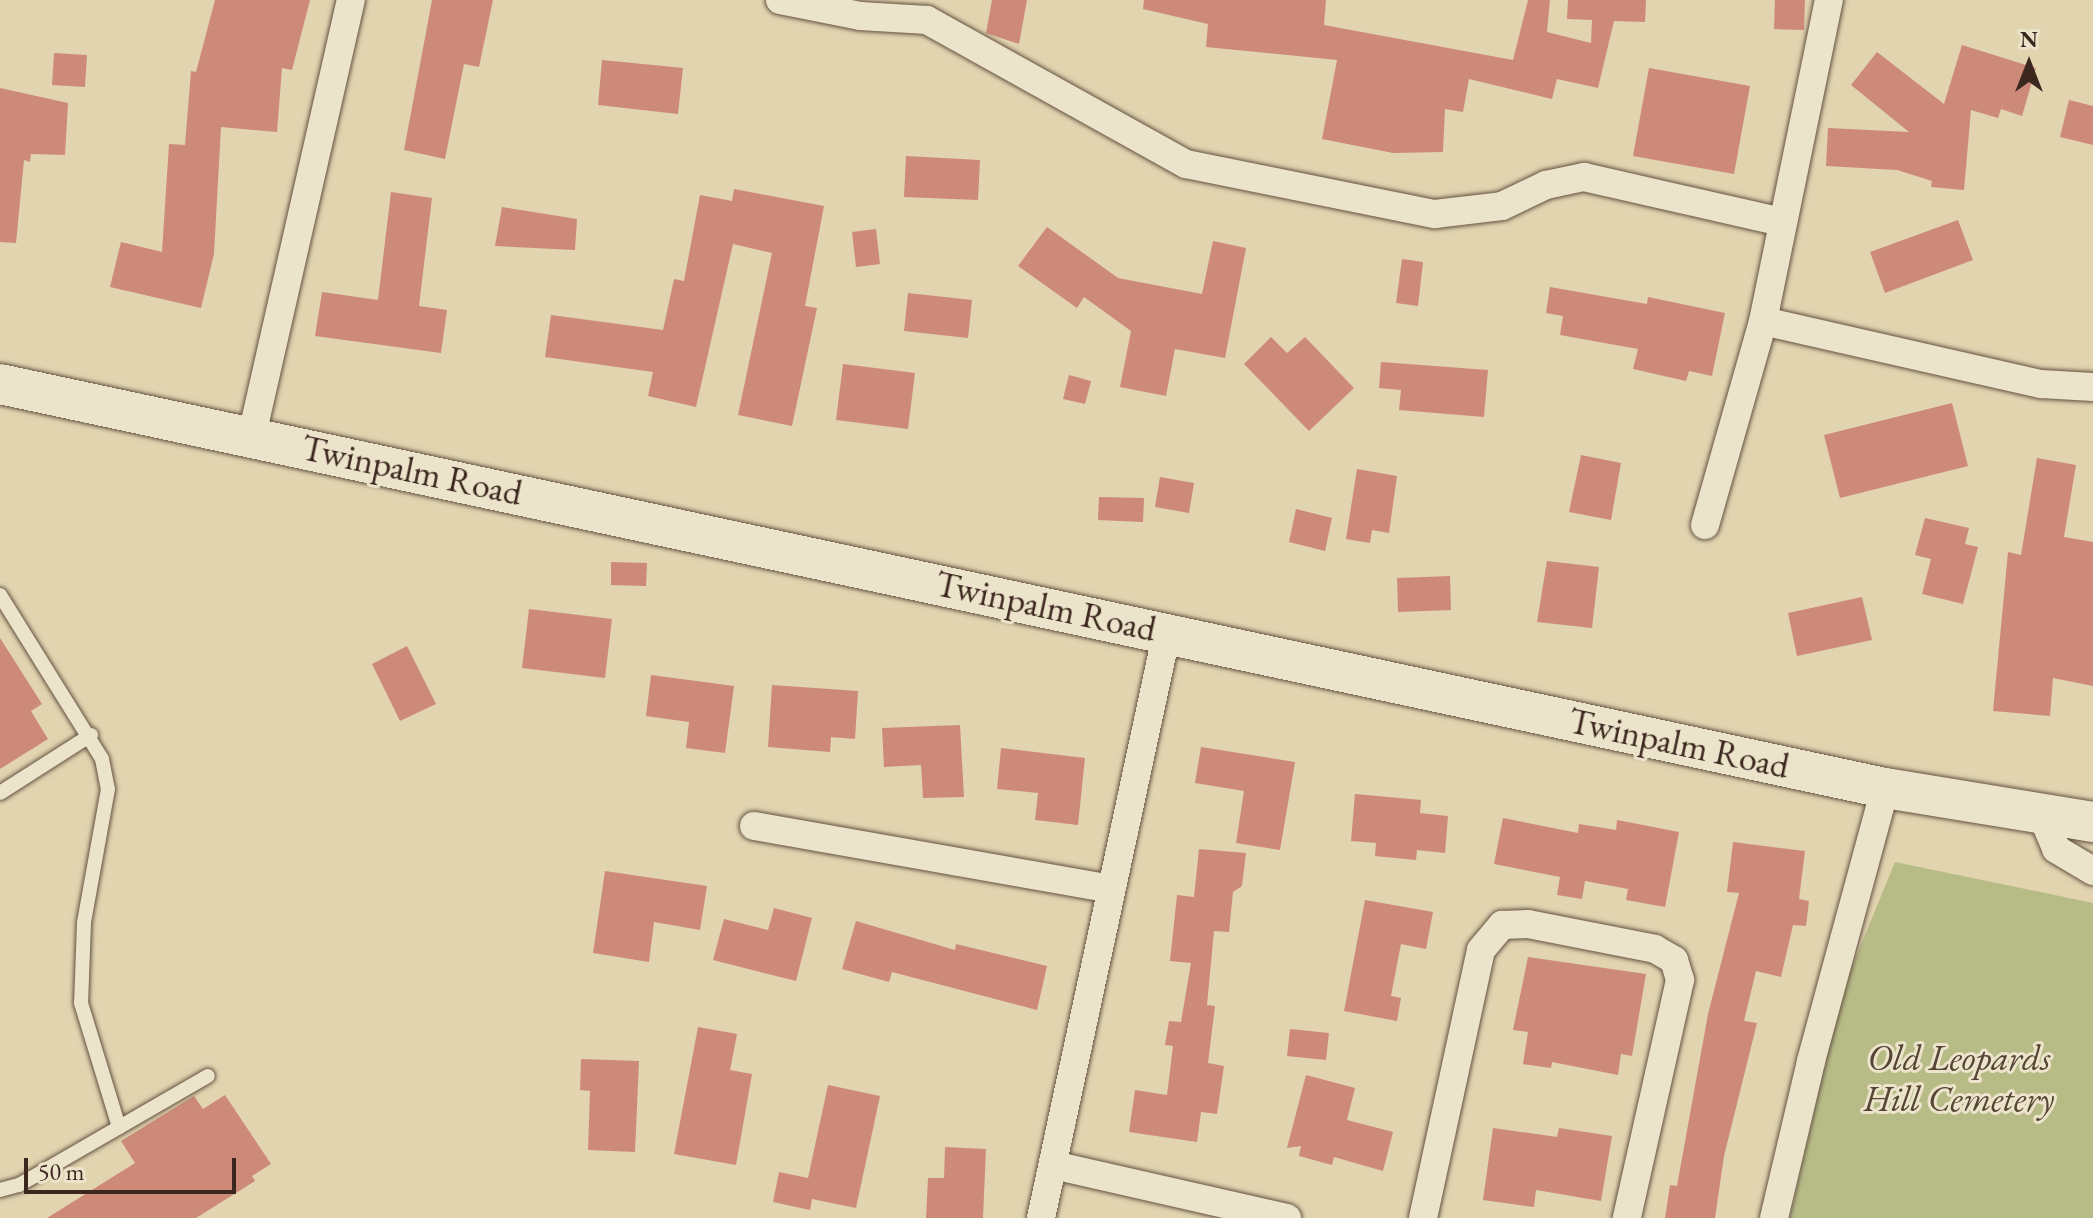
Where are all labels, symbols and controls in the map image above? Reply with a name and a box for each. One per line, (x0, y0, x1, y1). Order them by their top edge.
north arrow (1989, 24, 2069, 104)
text: N (2020, 25, 2038, 54)
street label: Twinpalm Road (298, 426, 526, 514)
street label: Twinpalm Road (932, 562, 1160, 650)
street label: Twinpalm Road (1565, 699, 1793, 787)
park label: Old Leopards Hill Cemetery (1864, 1035, 2054, 1120)
scale bar (28, 1142, 240, 1192)
text: 50 m (38, 1156, 85, 1187)

